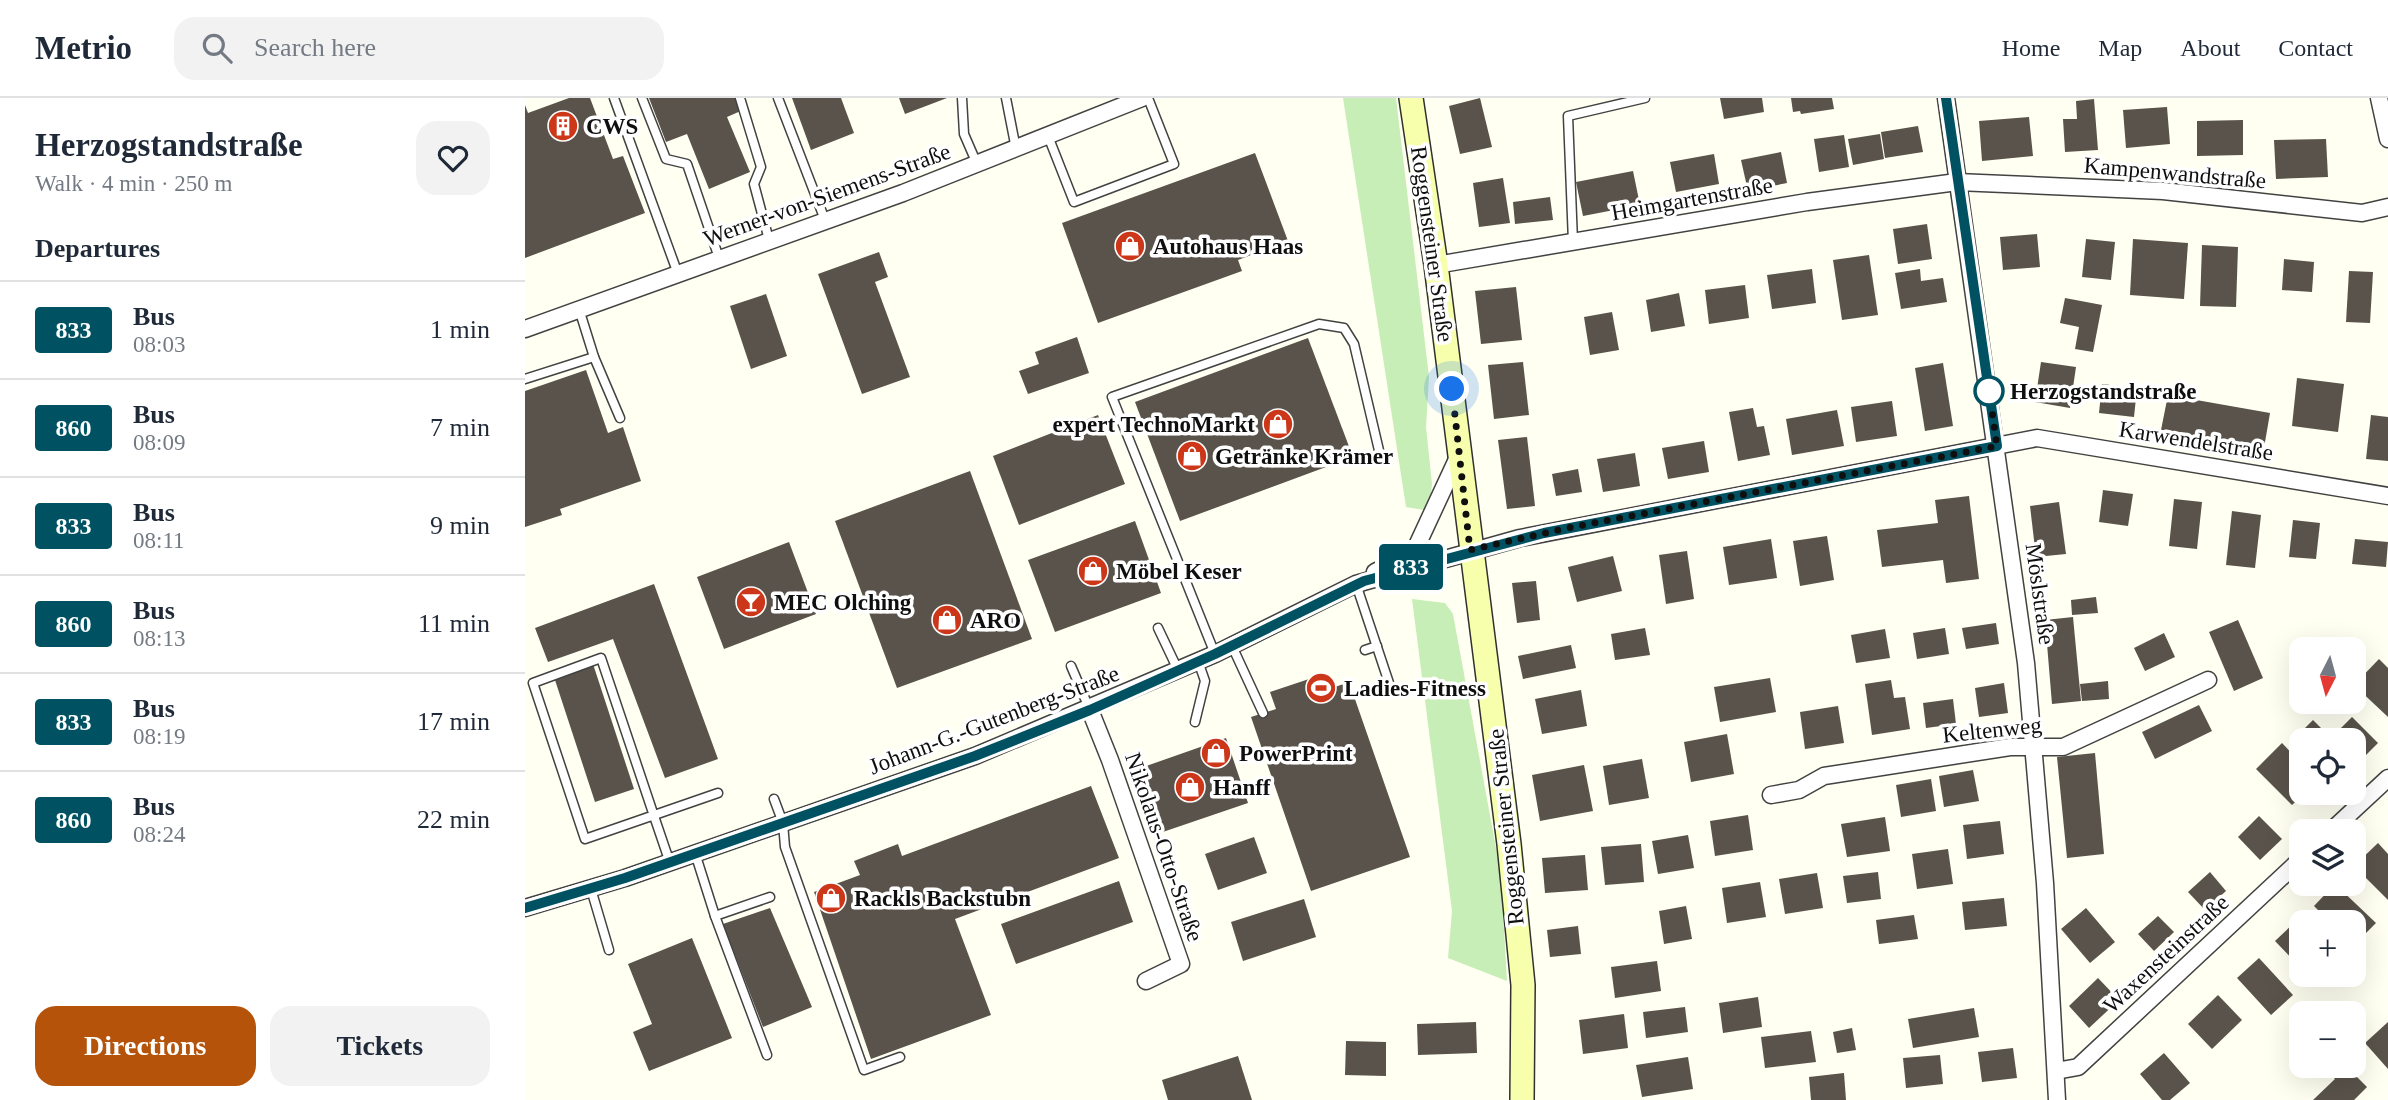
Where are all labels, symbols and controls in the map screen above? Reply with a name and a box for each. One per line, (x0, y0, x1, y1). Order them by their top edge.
search box (174, 17, 664, 80)
icon: search (198, 29, 236, 67)
text: Metrio (35, 30, 132, 66)
text: Search here (254, 33, 376, 62)
text: Home (2002, 35, 2060, 61)
text: Map (2098, 35, 2142, 61)
text: About (2180, 35, 2240, 61)
text: Contact (2278, 35, 2353, 61)
building icon: CWS (546, 109, 580, 143)
place label: CWS (586, 114, 638, 139)
button: heart (416, 121, 490, 195)
text: Herzogstandstraße (35, 127, 303, 163)
street label: Werner-von-Siemens-Straße (700, 139, 954, 251)
street label: Roggensteiner Straße (1406, 145, 1458, 343)
street label: Kampenwandstraße (2083, 153, 2267, 193)
text: Walk · 4 min · 250 m (35, 171, 232, 196)
street label: Heimgartenstraße (1609, 172, 1775, 226)
shop icon: Autohaus Haas (1113, 229, 1147, 263)
text: Departures (35, 234, 160, 263)
place label: Autohaus Haas (1153, 234, 1303, 259)
text: Bus (133, 302, 175, 331)
text: 1 min (430, 315, 490, 344)
text: 833 (56, 317, 92, 343)
text: 08:03 (133, 332, 185, 357)
your location (1434, 371, 1469, 406)
marker: Herzogstandstraße (1974, 376, 2004, 406)
place label: Herzogstandstraße (2010, 379, 2197, 404)
text: Bus (133, 400, 175, 429)
shop icon: expert TechnoMarkt (1261, 407, 1295, 441)
place label: expert TechnoMarkt (1052, 412, 1255, 437)
text: 7 min (430, 413, 490, 442)
text: 860 (56, 415, 92, 441)
street label: Karwendelstraße (2117, 416, 2275, 466)
text: 08:09 (133, 430, 185, 455)
shop icon: Getränke Krämer (1175, 439, 1209, 473)
place label: Getränke Krämer (1215, 444, 1393, 469)
text: Bus (133, 498, 175, 527)
text: 9 min (430, 511, 490, 540)
text: 833 (56, 513, 92, 539)
text: 08:11 (133, 528, 185, 553)
street label: Möslstraße (2021, 542, 2059, 646)
line badge: 833 (1371, 544, 1451, 590)
shop icon: Möbel Keser (1076, 554, 1110, 588)
text: 833 (1393, 554, 1429, 580)
place label: Möbel Keser (1116, 559, 1242, 584)
bar icon: MEC Olching (734, 585, 768, 619)
place label: MEC Olching (774, 590, 912, 615)
text: Bus (133, 596, 175, 625)
shop icon: ARO (930, 603, 964, 637)
place label: ARO (970, 608, 1021, 633)
text: 11 min (418, 609, 490, 638)
text: 860 (56, 611, 92, 637)
text: 08:13 (133, 626, 185, 651)
north arrow (2289, 637, 2366, 714)
map controls (2289, 637, 2366, 1078)
street label: Johann-G.-Gutenberg-Straße (865, 661, 1123, 779)
sports icon: Ladies-Fitness (1304, 671, 1338, 705)
place label: Ladies-Fitness (1344, 676, 1486, 701)
text: Bus (133, 694, 175, 723)
text: 17 min (417, 707, 490, 736)
text: 833 (56, 709, 92, 735)
street label: Keltenweg (1941, 712, 2043, 748)
text: 08:19 (133, 724, 185, 749)
street label: Roggensteiner Straße (1483, 728, 1529, 926)
button: locate (2289, 728, 2366, 805)
shop icon: PowerPrint (1199, 736, 1233, 770)
place label: PowerPrint (1239, 741, 1353, 766)
street label: Nikolaus-Otto-Straße (1120, 749, 1208, 945)
shop icon: Hanff (1173, 770, 1207, 804)
place label: Hanff (1213, 775, 1271, 800)
text: Bus (133, 792, 175, 821)
text: 22 min (417, 805, 490, 834)
text: 860 (56, 807, 92, 833)
button: layers (2289, 819, 2366, 896)
text: 08:24 (133, 822, 185, 847)
shop icon: Rackls Backstubn (814, 881, 848, 915)
place label: Rackls Backstubn (854, 886, 1031, 911)
street label: Waxensteinstraße (2098, 890, 2234, 1018)
button: + (2289, 910, 2366, 987)
button: − (2289, 1001, 2366, 1078)
button: Directions (35, 1006, 256, 1086)
button: Tickets (270, 1006, 490, 1086)

